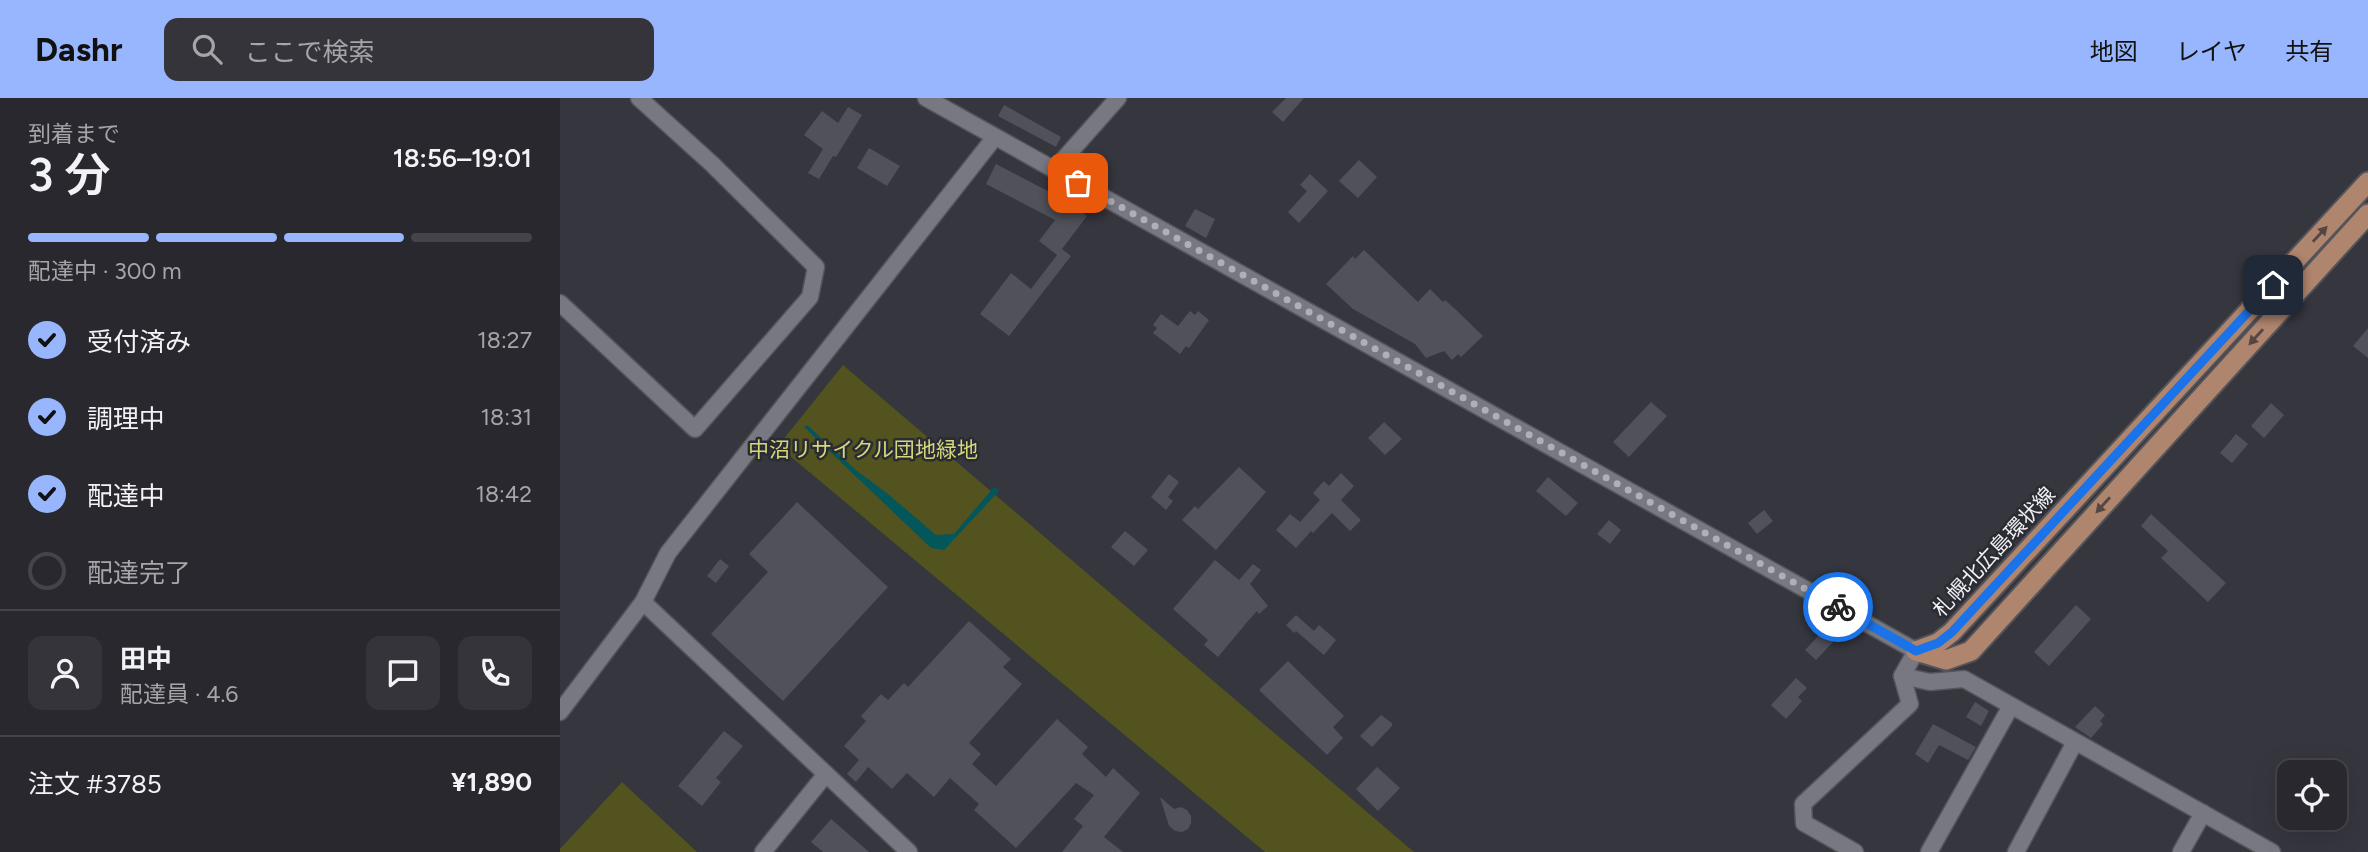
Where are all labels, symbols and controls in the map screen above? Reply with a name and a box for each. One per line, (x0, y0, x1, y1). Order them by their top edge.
search box (164, 18, 654, 81)
text: Dashr (35, 30, 122, 69)
icon: search (188, 30, 226, 68)
text: ここで検索 (244, 36, 374, 68)
text: 地図 (2090, 37, 2138, 66)
text: レイヤ (2176, 37, 2247, 66)
text: 共有 (2285, 37, 2333, 66)
text: 到着まで (28, 120, 120, 148)
text: 18:56–19:01 (393, 142, 532, 174)
text: 3 分 (28, 147, 110, 203)
pin (1048, 153, 1108, 213)
icon: bag (1059, 164, 1097, 202)
one-way arrow (2312, 225, 2328, 243)
pin (2243, 255, 2303, 315)
text: 配達中 · 300 m (28, 257, 181, 285)
icon: home (2254, 266, 2292, 304)
icon: check (28, 321, 66, 359)
text: 受付済み (87, 326, 191, 358)
text: 18:27 (477, 326, 532, 354)
one-way arrow (2248, 328, 2264, 346)
icon: check (28, 398, 66, 436)
text: 調理中 (87, 403, 165, 435)
text: 18:31 (481, 403, 532, 431)
park label: 中沼リサイクル団地緑地 (748, 437, 978, 462)
icon: check (28, 475, 66, 513)
text: 配達中 (87, 480, 165, 512)
text: 18:42 (475, 480, 532, 508)
street label: 札幌北広島環状線 (1927, 482, 2060, 622)
one-way arrow (2096, 496, 2112, 513)
text: 配達完了 (87, 557, 191, 589)
courier (1803, 572, 1873, 642)
icon: bike (1819, 588, 1857, 626)
button: person (28, 636, 102, 710)
button: chat (366, 636, 440, 710)
button: phone (458, 636, 532, 710)
text: 田中 (120, 643, 172, 675)
text: 配達員 · 4.6 (120, 680, 238, 708)
map controls (2277, 760, 2347, 830)
button: locate (2277, 760, 2347, 830)
text: ¥1,890 (451, 766, 532, 798)
text: 注文 #3785 (28, 768, 162, 800)

